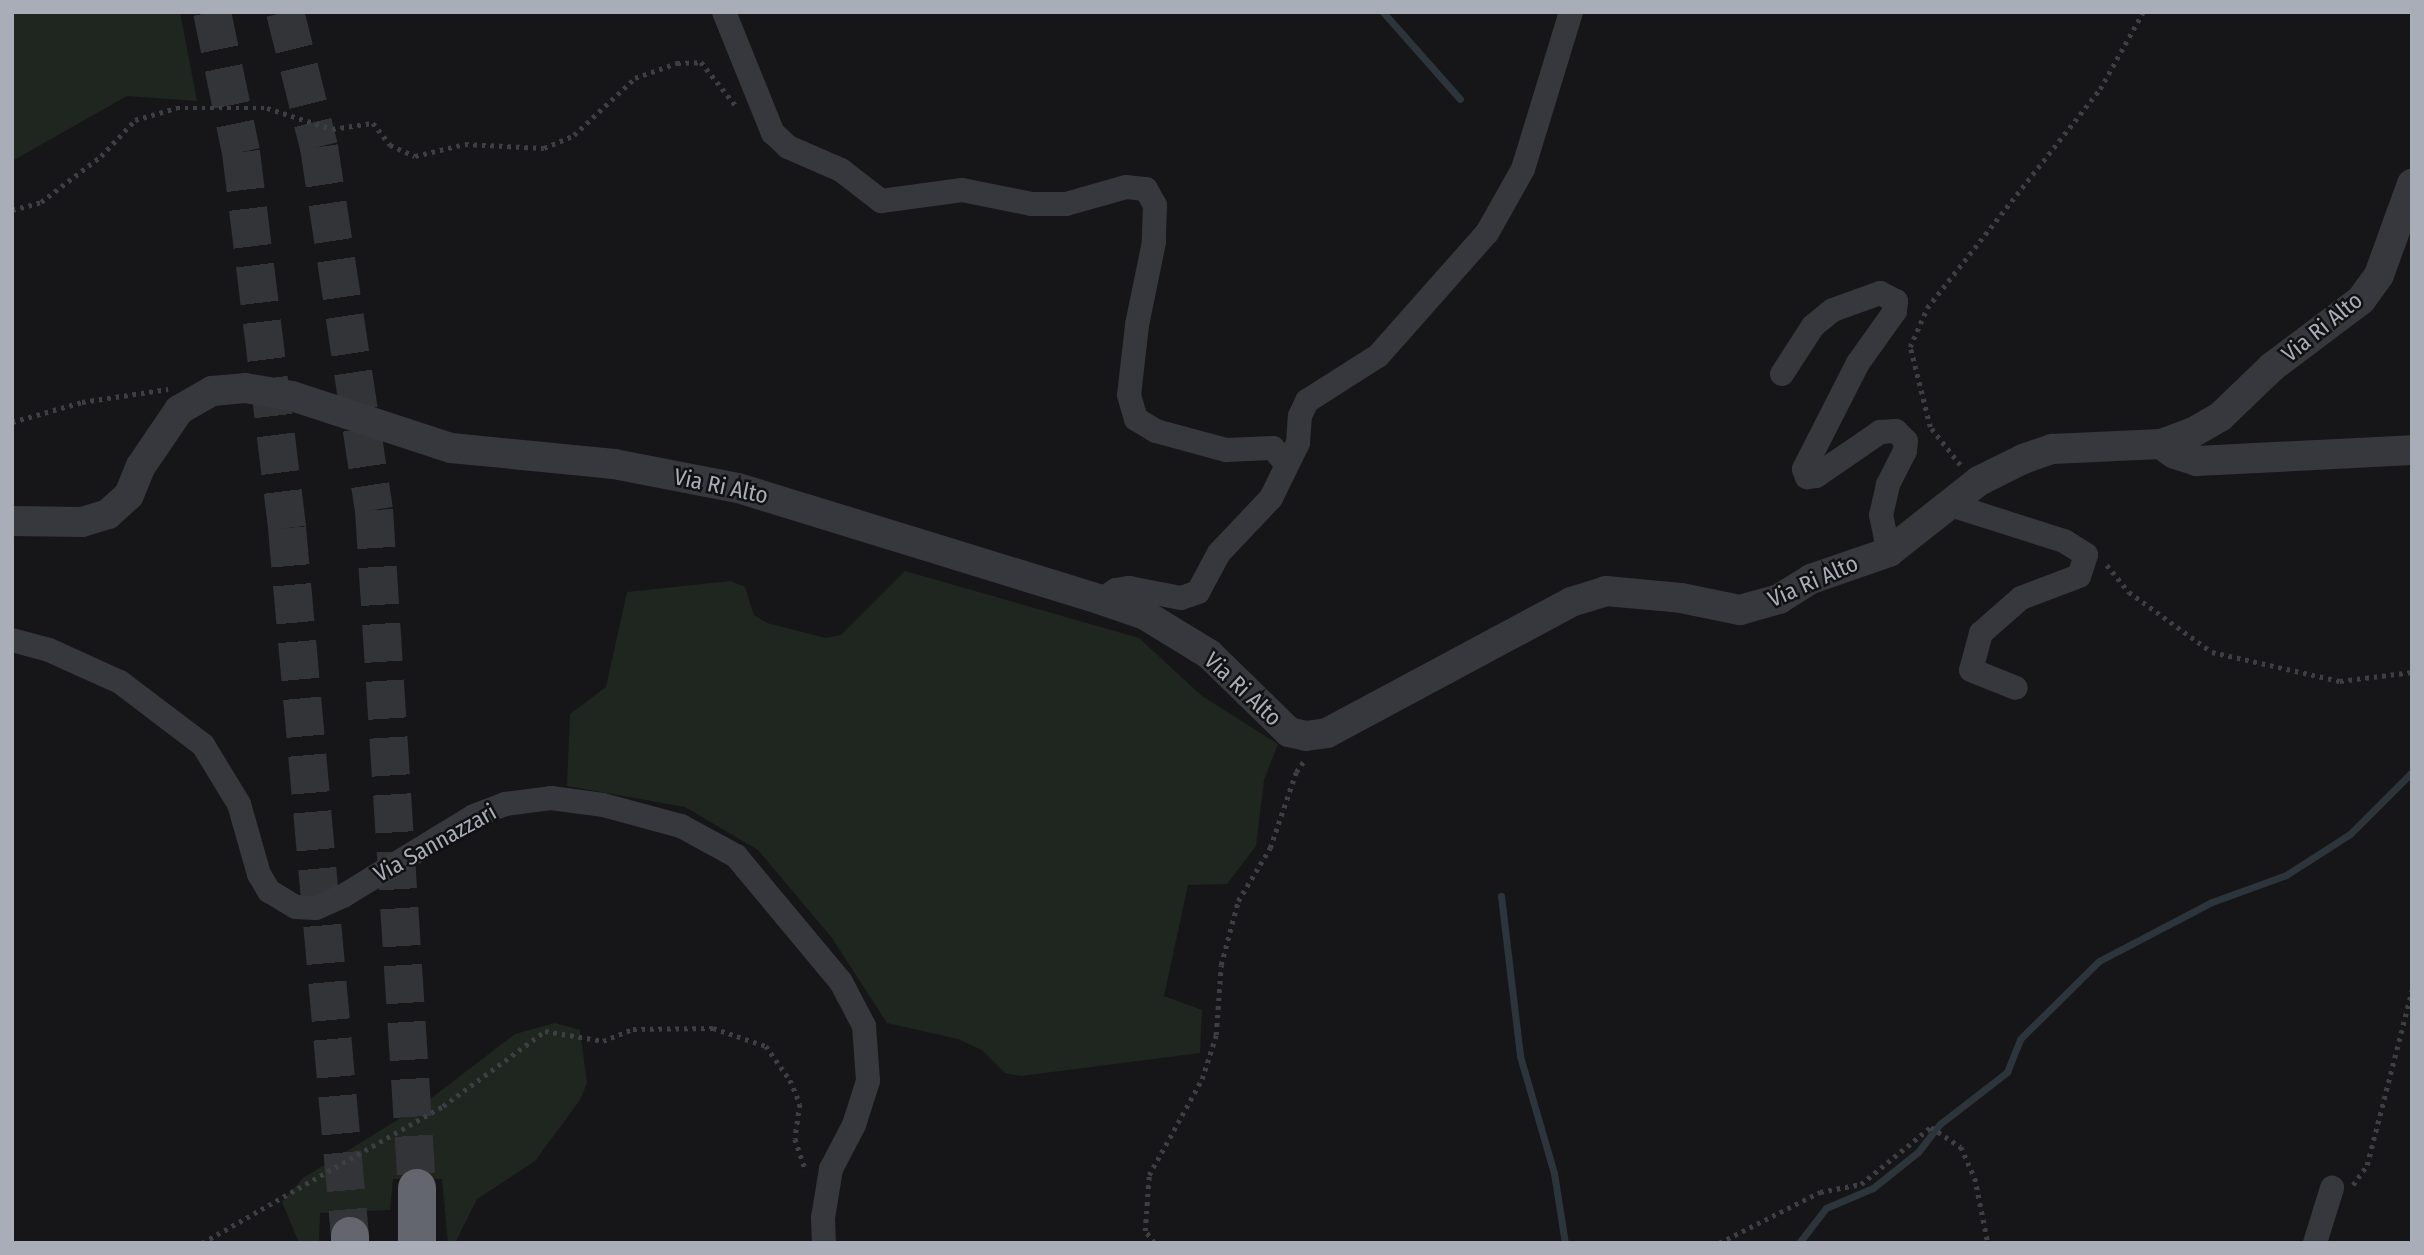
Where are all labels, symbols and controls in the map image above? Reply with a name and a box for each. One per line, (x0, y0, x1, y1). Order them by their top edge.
street label: Via Ri Alto (2276, 286, 2368, 368)
street label: Via Ri Alto (671, 463, 771, 509)
street label: Via Ri Alto (1764, 549, 1862, 613)
street label: Via Ri Alto (1199, 646, 1287, 732)
street label: Via Sannazzari (369, 798, 501, 888)

